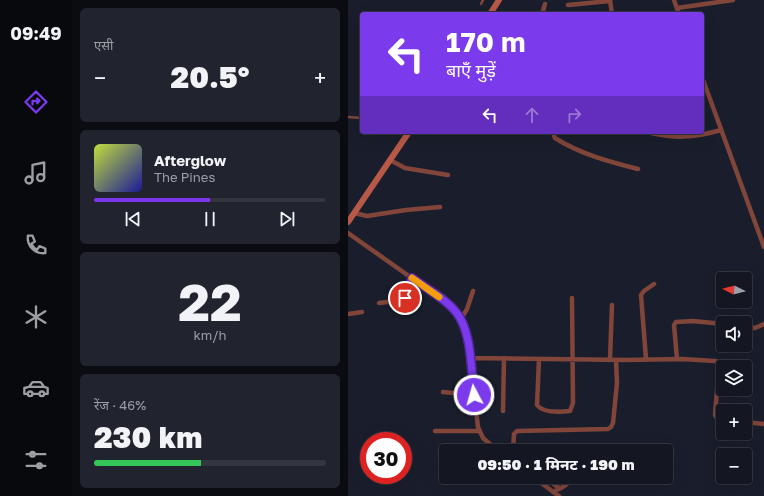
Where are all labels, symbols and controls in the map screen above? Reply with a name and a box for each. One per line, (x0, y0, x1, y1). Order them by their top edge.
text: 09:49 (10, 22, 62, 44)
text: 170 m (446, 25, 525, 58)
icon: left (380, 28, 432, 80)
text: एसी (94, 37, 113, 53)
text: 20.5° (171, 59, 249, 95)
text: बाएँ मुड़ें (446, 59, 496, 81)
text: − (94, 64, 106, 91)
text: + (314, 64, 326, 91)
icon: directions (22, 88, 50, 116)
icon: left (479, 104, 501, 126)
icon: ahead (521, 104, 543, 126)
icon: right (563, 104, 585, 126)
text: Afterglow (154, 151, 226, 169)
icon: music (22, 159, 50, 187)
text: The Pines (154, 169, 215, 185)
icon: previous (122, 208, 144, 230)
icon: pause (199, 208, 221, 230)
icon: next (276, 208, 298, 230)
icon: phone (22, 231, 50, 259)
text: 22 (178, 270, 242, 332)
north arrow (716, 272, 752, 308)
map controls (716, 272, 752, 484)
pin (388, 281, 422, 315)
icon: arrive (394, 287, 416, 309)
icon: climate (22, 303, 50, 331)
button: sound (716, 316, 752, 352)
text: km/h (193, 327, 227, 343)
button: layers (716, 360, 752, 396)
icon: car (22, 374, 50, 402)
position arrow (453, 374, 495, 416)
text: रेंज · 46% (94, 397, 146, 413)
button: + (716, 404, 752, 440)
text: 230 km (94, 419, 202, 455)
speed limit sign: 30 (360, 432, 412, 484)
icon: filters (22, 446, 50, 474)
button: − (716, 448, 752, 484)
text: 09:50 · 1 मिनट · 190 m (477, 455, 635, 473)

